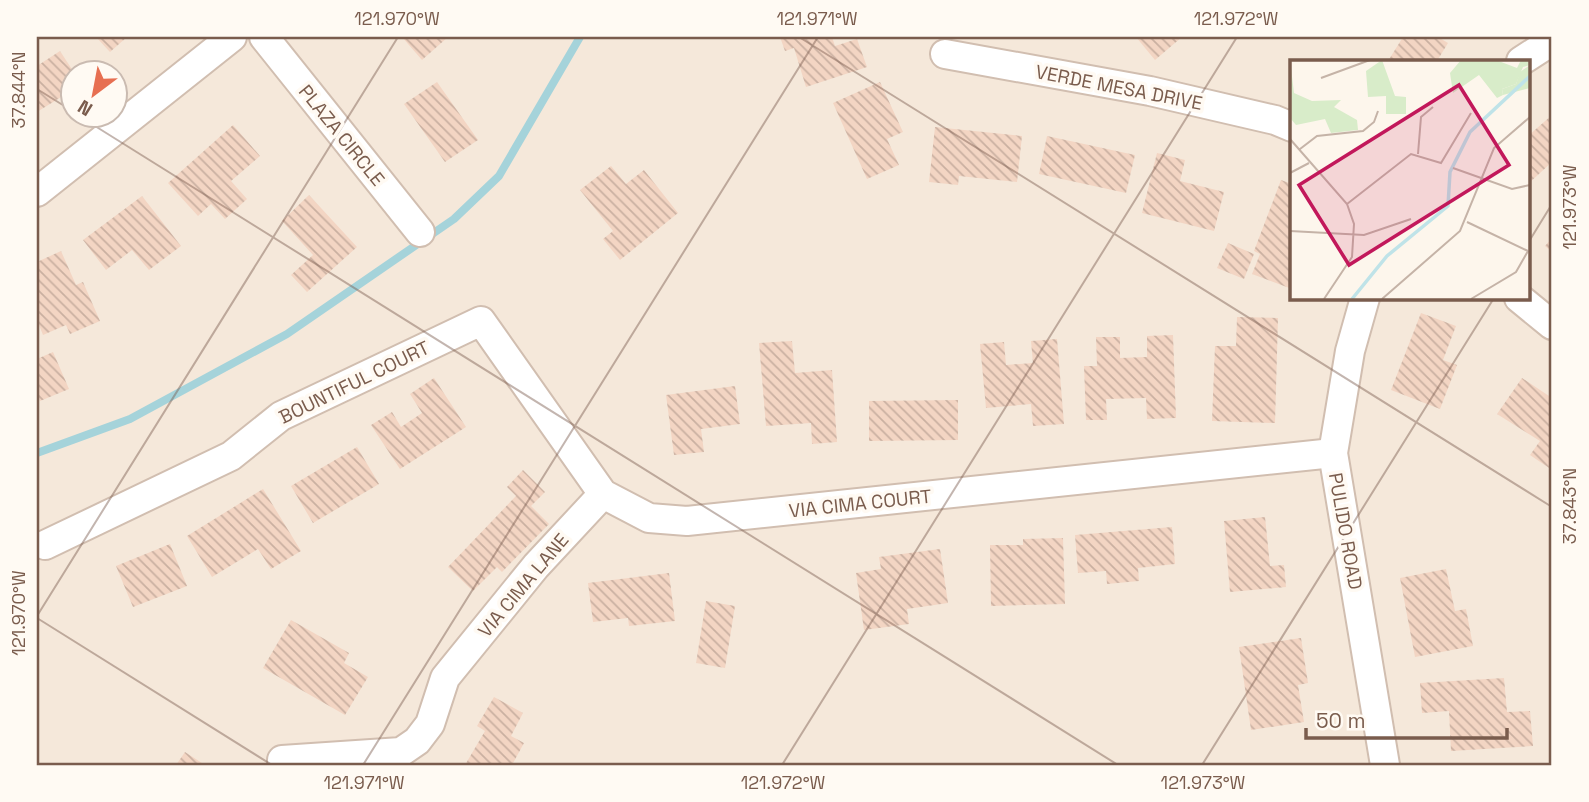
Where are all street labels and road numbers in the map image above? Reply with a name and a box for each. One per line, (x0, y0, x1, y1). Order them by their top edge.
street label: VERDE MESA DRIVE (1033, 59, 1205, 116)
street label: PLAZA CIRCLE (293, 79, 390, 191)
street label: BOUNTIFUL COURT (275, 335, 434, 430)
street label: PULIDO ROAD (1323, 471, 1368, 592)
street label: VIA CIMA COURT (787, 484, 933, 523)
street label: VIA CIMA LANE (472, 528, 574, 643)

